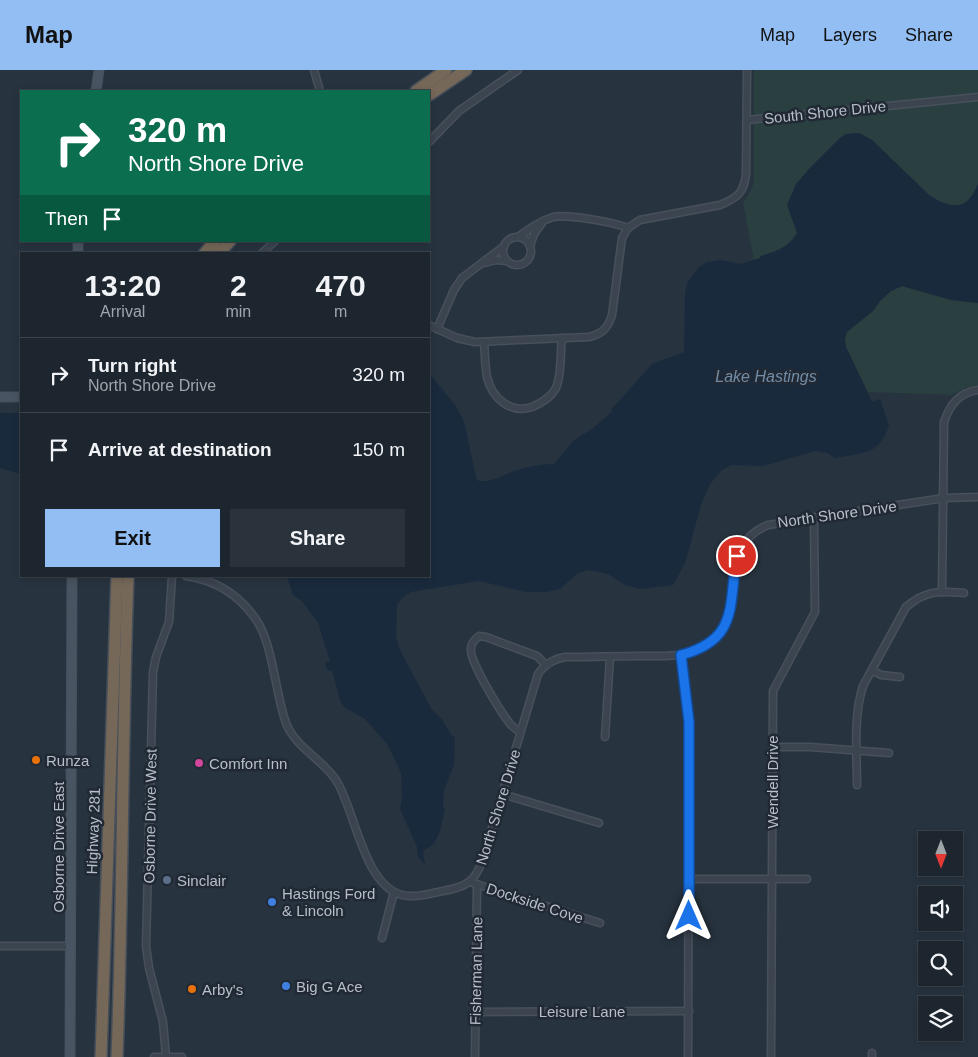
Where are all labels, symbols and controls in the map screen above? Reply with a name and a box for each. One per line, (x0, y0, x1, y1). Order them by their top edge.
text: Map (25, 21, 73, 48)
text: Map (760, 25, 795, 45)
text: Layers (823, 25, 877, 45)
text: Share (905, 25, 953, 45)
street label: South Shore Drive (763, 97, 887, 127)
icon: right (45, 110, 110, 175)
text: 320 m (128, 110, 227, 149)
text: North Shore Drive (128, 151, 304, 176)
icon: arrive (98, 205, 126, 233)
text: Then (45, 208, 88, 229)
text: 13:20 (84, 269, 161, 302)
text: 2 (230, 269, 247, 302)
text: 470 (316, 269, 366, 302)
text: Arrival (100, 303, 145, 320)
text: min (225, 303, 251, 320)
text: m (334, 303, 347, 320)
text: Turn right (88, 355, 176, 376)
icon: right (45, 361, 73, 389)
text: 320 m (352, 364, 405, 385)
water label: Lake Hastings (715, 368, 817, 385)
text: North Shore Drive (88, 377, 216, 394)
icon: arrive (45, 436, 73, 464)
text: Arrive at destination (88, 439, 272, 460)
text: 150 m (352, 439, 405, 460)
street label: North Shore Drive (776, 497, 898, 531)
button: Exit (45, 509, 220, 567)
button: Share (230, 509, 405, 567)
pin (716, 535, 758, 577)
icon: arrive (723, 542, 751, 570)
street label: Wendell Drive (764, 735, 781, 829)
street label: North Shore Drive (472, 747, 524, 867)
street label: Osborne Drive West (140, 748, 160, 884)
place label: Runza (46, 752, 90, 769)
marker: Runza (30, 754, 42, 766)
place label: Comfort Inn (209, 755, 287, 772)
marker: Comfort Inn (193, 757, 205, 769)
street label: Osborne Drive East (50, 781, 67, 912)
street label: Highway 281 (83, 787, 103, 875)
north arrow (918, 831, 962, 876)
map controls (918, 831, 963, 1041)
place label: Sinclair (177, 872, 226, 889)
marker: Sinclair (161, 874, 173, 886)
street label: Dockside Cove (484, 879, 586, 927)
place label: Hastings Ford & Lincoln (282, 885, 375, 919)
button: sound (918, 886, 963, 931)
position arrow (662, 889, 714, 941)
marker: Hastings Ford & Lincoln (266, 896, 278, 908)
street label: Fisherman Lane (467, 917, 485, 1025)
button: search (918, 941, 963, 986)
place label: Big G Ace (296, 978, 363, 995)
marker: Big G Ace (280, 980, 292, 992)
place label: Arby's (202, 981, 243, 998)
marker: Arby's (186, 983, 198, 995)
button: layers (918, 996, 963, 1041)
street label: Leisure Lane (539, 1003, 625, 1020)

